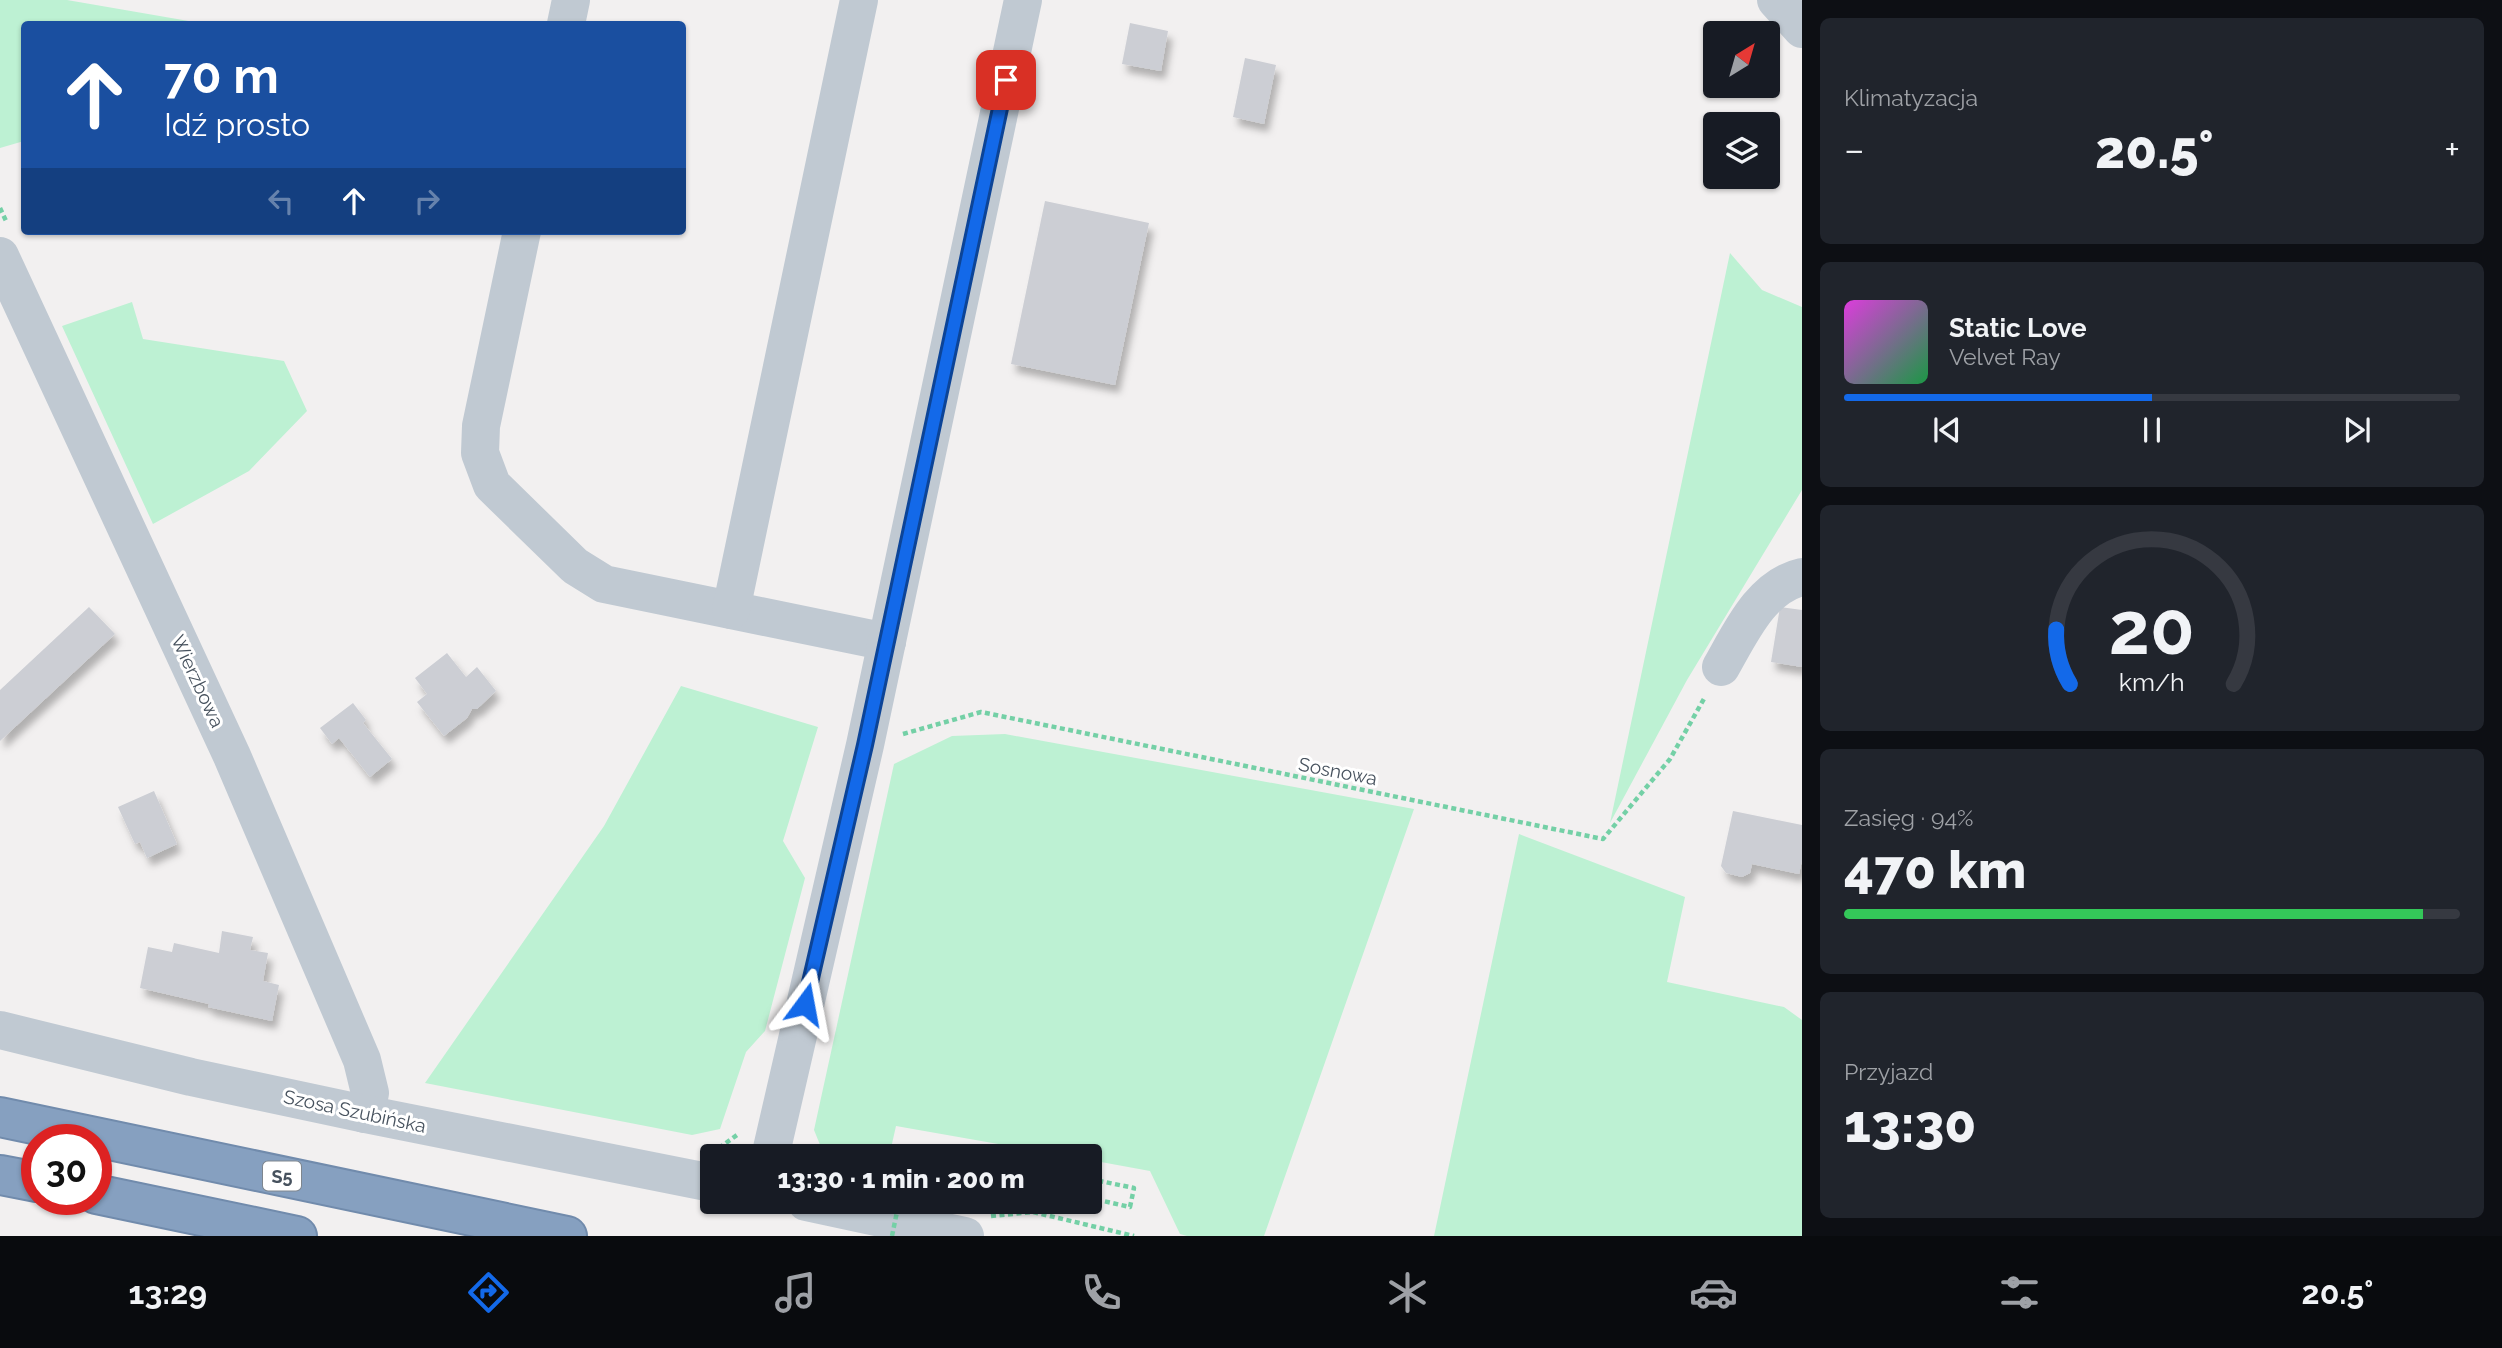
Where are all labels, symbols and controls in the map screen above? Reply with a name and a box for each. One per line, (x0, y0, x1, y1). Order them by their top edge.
north arrow (1703, 21, 1780, 98)
map controls (1703, 21, 1780, 189)
text: 70 m (164, 47, 279, 104)
icon: ahead (49, 49, 140, 140)
pin (976, 50, 1036, 110)
icon: arrive (987, 61, 1025, 99)
text: Klimatyzacja (1844, 84, 1978, 111)
text: Idź prosto (164, 106, 310, 143)
button: layers (1703, 112, 1780, 189)
text: 20.5° (2095, 119, 2214, 180)
text: − (1844, 127, 1864, 172)
text: + (2444, 127, 2460, 172)
icon: left (262, 182, 300, 220)
icon: ahead (335, 182, 373, 220)
icon: right (408, 182, 446, 220)
text: Static Love (1949, 313, 2087, 343)
text: Velvet Ray (1949, 343, 2061, 370)
icon: previous (1928, 411, 1966, 449)
icon: pause (2133, 411, 2171, 449)
icon: next (2338, 411, 2376, 449)
text: 20 (2109, 586, 2195, 671)
street label: Wierzbowa (167, 631, 229, 731)
text: km/h (2119, 667, 2185, 697)
street label: Sosnowa (1297, 753, 1379, 789)
text: Zasięg · 94% (1844, 804, 1973, 831)
text: 470 km (1844, 839, 2026, 900)
position arrow (768, 967, 842, 1041)
text: Przyjazd (1844, 1058, 1933, 1085)
street label: Szosa Szubińska (282, 1085, 428, 1137)
text: 13:30 (1844, 1093, 1976, 1154)
speed limit sign: 30 (21, 1124, 112, 1215)
road number: S5 (263, 1162, 301, 1190)
text: 13:30 · 1 min · 200 m (778, 1164, 1024, 1194)
icon: directions (464, 1268, 513, 1317)
icon: music (771, 1268, 820, 1317)
icon: phone (1077, 1268, 1126, 1317)
icon: climate (1383, 1268, 1432, 1317)
icon: car (1689, 1268, 1738, 1317)
icon: filters (1995, 1268, 2044, 1317)
text: 13:29 (129, 1274, 207, 1311)
text: 20.5° (2302, 1274, 2373, 1311)

